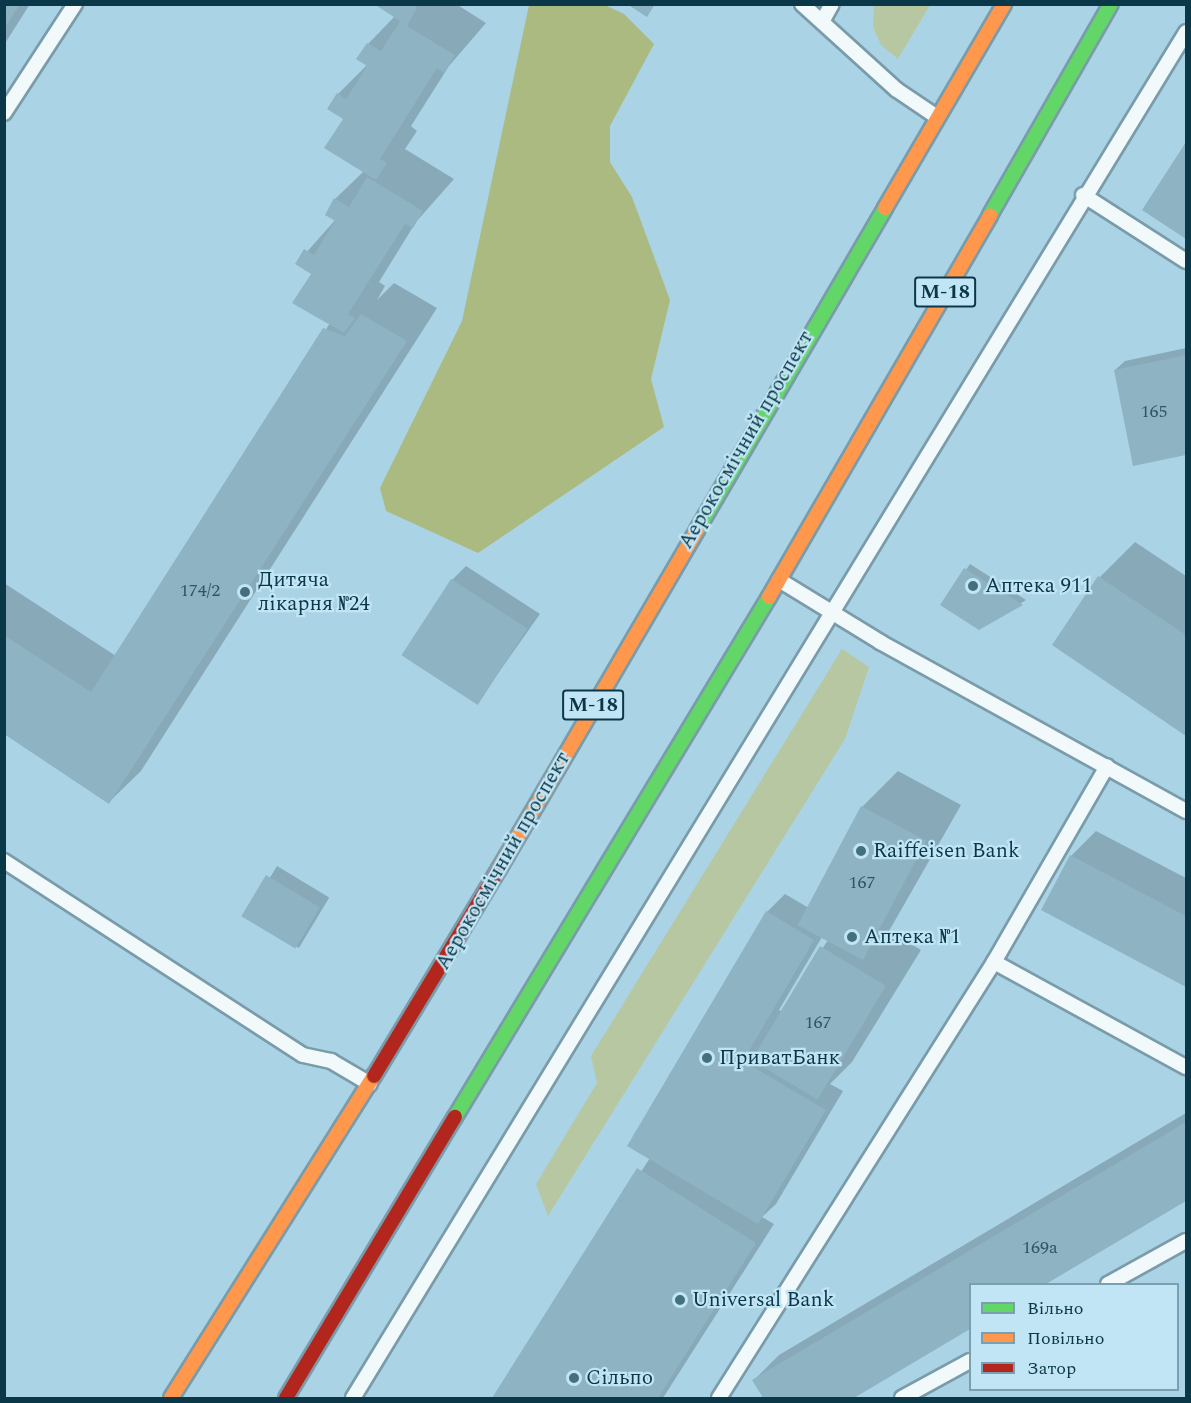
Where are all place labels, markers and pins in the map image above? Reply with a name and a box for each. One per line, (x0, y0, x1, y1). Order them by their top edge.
place label: Дитяча лікарня №24 (258, 567, 370, 617)
place label: Аптека 911 (985, 573, 1092, 599)
marker: Аптека 911 (966, 579, 980, 593)
marker: Дитяча лікарня №24 (236, 583, 254, 601)
place label: Raiffeisen Bank (873, 838, 1020, 864)
marker: Raiffeisen Bank (854, 844, 868, 858)
place label: Аптека №1 (864, 924, 960, 950)
marker: Аптека №1 (845, 930, 859, 944)
place label: ПриватБанк (719, 1045, 840, 1071)
marker: ПриватБанк (700, 1051, 714, 1065)
place label: Universal Bank (692, 1287, 835, 1313)
marker: Universal Bank (673, 1293, 687, 1307)
place label: Сільпо (586, 1365, 653, 1391)
marker: Сільпо (567, 1371, 581, 1385)

